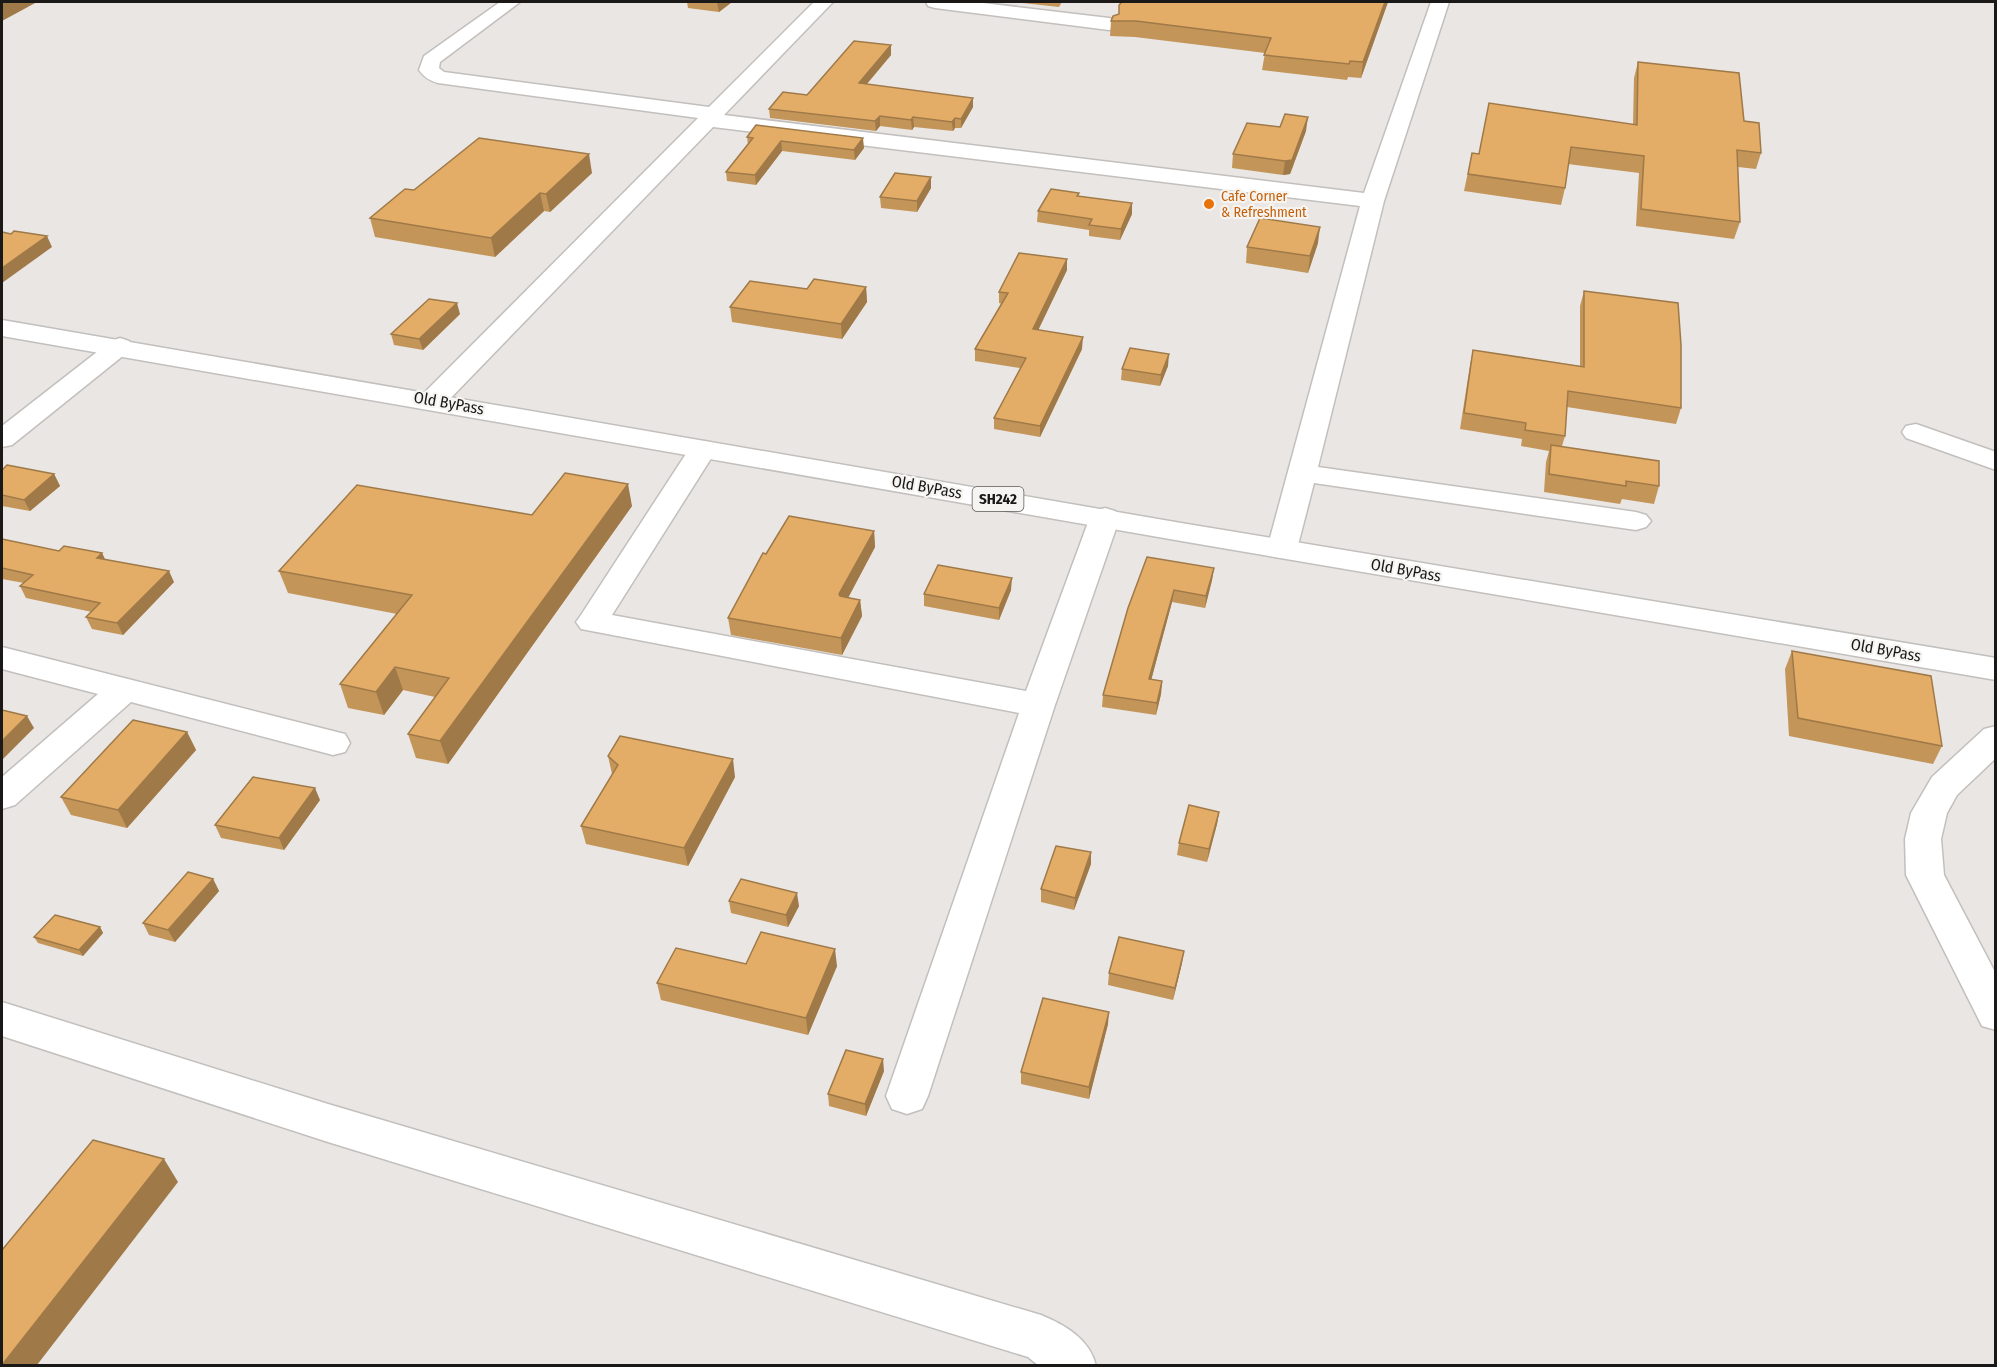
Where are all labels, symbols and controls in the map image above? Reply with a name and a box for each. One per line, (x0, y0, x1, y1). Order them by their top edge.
place label: Cafe Corner & Refreshment (1221, 188, 1307, 221)
marker: Cafe Corner & Refreshment (1202, 197, 1216, 211)
street label: Old ByPass (412, 387, 486, 419)
street label: Old ByPass (890, 471, 964, 503)
road number: SH242 (972, 487, 1024, 511)
street label: Old ByPass (1369, 554, 1443, 586)
street label: Old ByPass (1849, 634, 1923, 666)

